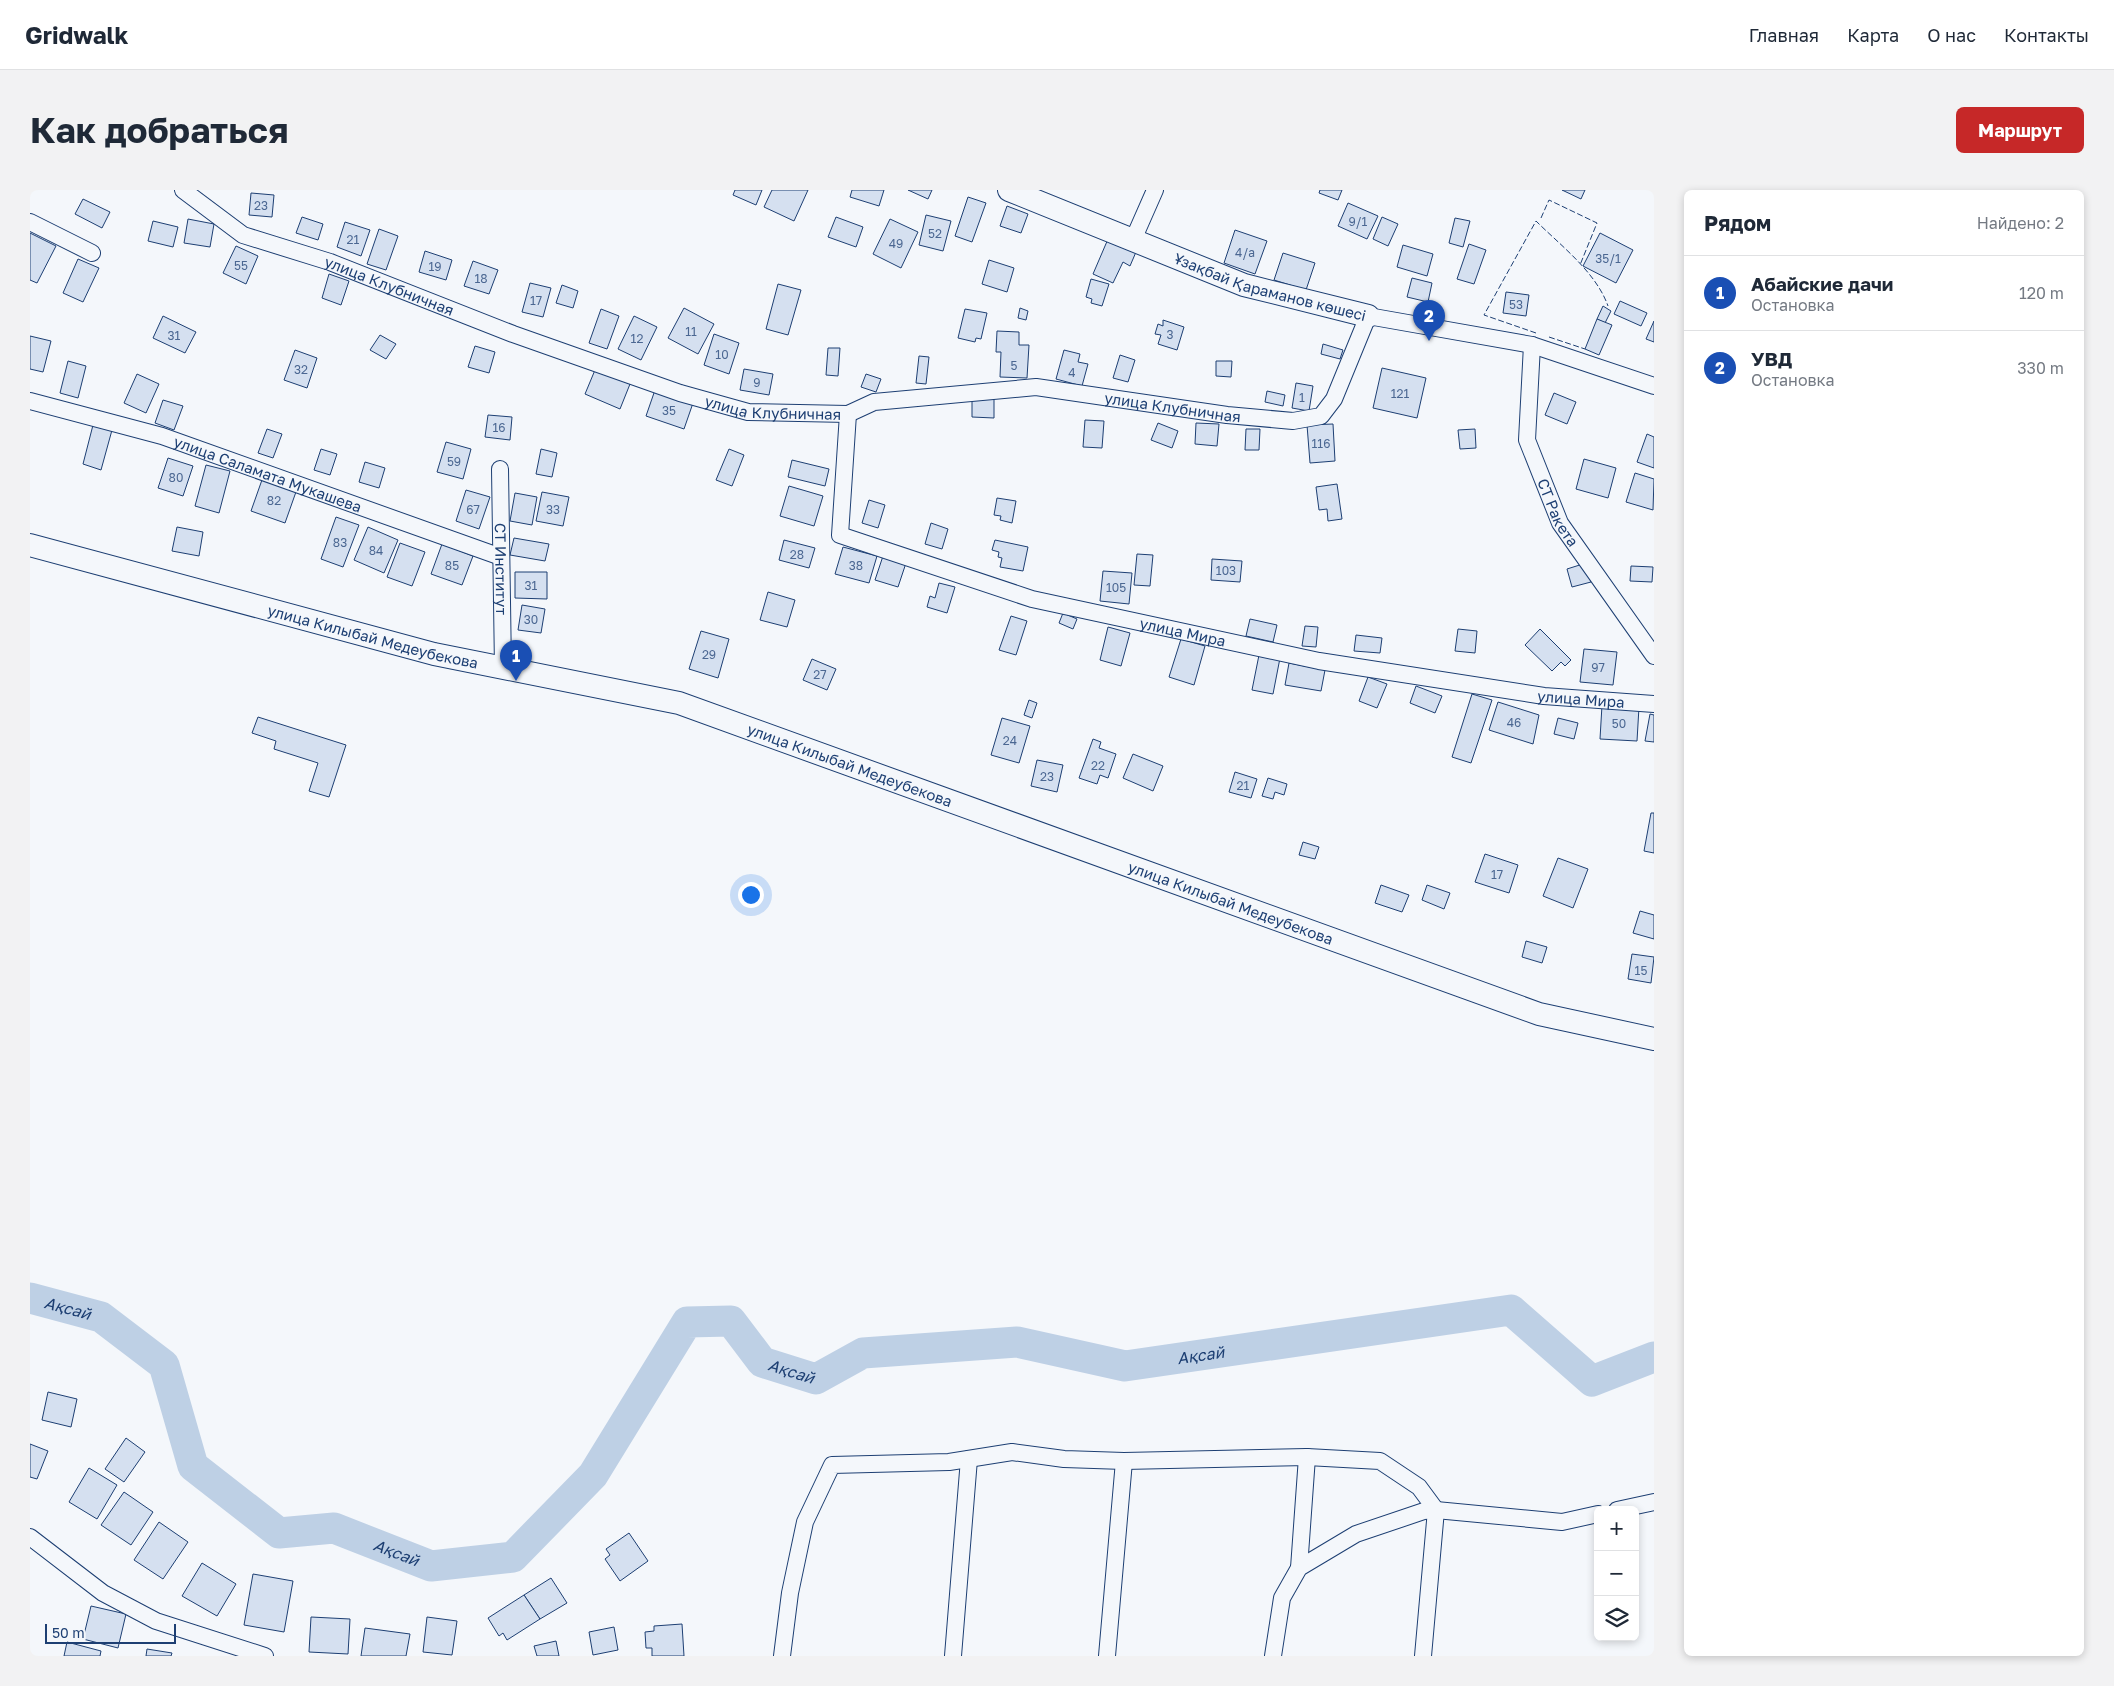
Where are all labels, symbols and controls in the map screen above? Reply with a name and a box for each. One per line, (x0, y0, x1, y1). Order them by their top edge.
text: Gridwalk (25, 20, 129, 49)
text: Главная (1749, 24, 1819, 46)
text: Карта (1847, 24, 1899, 46)
text: О нас (1927, 24, 1976, 46)
text: Контакты (2004, 24, 2089, 46)
button: Маршрут (1956, 107, 2084, 153)
text: Как добраться (30, 109, 288, 151)
house number: 23 (254, 198, 268, 213)
text: Рядом (1704, 210, 1771, 236)
text: Найдено: 2 (1977, 213, 2064, 233)
house number: 9/1 (1349, 214, 1368, 229)
house number: 52 (928, 226, 942, 241)
house number: 21 (347, 232, 360, 247)
house number: 49 (889, 236, 903, 251)
house number: 4/а (1235, 245, 1255, 260)
street label: Ұзақбай Қараманов көшесі (1171, 249, 1368, 324)
house number: 35/1 (1595, 251, 1621, 266)
street label: улица Клубничная (323, 252, 457, 319)
house number: 55 (234, 258, 248, 273)
house number: 19 (428, 259, 442, 274)
house number: 18 (474, 271, 488, 286)
text: Абайские дачи (1751, 272, 1893, 295)
text: 1 (1716, 283, 1724, 303)
text: 120 m (2019, 283, 2064, 303)
house number: 17 (530, 293, 542, 308)
text: Остановка (1751, 295, 1835, 315)
house number: 53 (1509, 297, 1523, 312)
pin: 2 (1413, 300, 1445, 341)
house number: 11 (685, 324, 697, 339)
house number: 3 (1166, 327, 1174, 342)
house number: 31 (168, 328, 181, 343)
house number: 12 (631, 331, 643, 346)
house number: 10 (715, 347, 729, 362)
text: УВД (1751, 347, 1792, 370)
house number: 5 (1011, 358, 1018, 373)
text: 2 (1715, 358, 1725, 378)
text: 330 m (2017, 358, 2064, 378)
house number: 32 (294, 362, 308, 377)
house number: 4 (1068, 365, 1076, 380)
text: Остановка (1751, 370, 1835, 390)
house number: 9 (753, 375, 761, 390)
house number: 121 (1391, 386, 1409, 401)
street label: улица Клубничная (1103, 388, 1242, 425)
house number: 1 (1299, 390, 1305, 405)
street label: улица Клубничная (703, 391, 841, 423)
house number: 35 (662, 403, 676, 418)
house number: 16 (492, 420, 506, 435)
street label: улица Саламата Мукашева (172, 432, 364, 516)
house number: 116 (1312, 436, 1330, 451)
house number: 59 (447, 454, 461, 469)
house number: 80 (169, 470, 183, 485)
street label: СТ Ракета (1534, 476, 1583, 550)
house number: 82 (267, 493, 281, 508)
house number: 67 (466, 502, 480, 517)
house number: 33 (546, 502, 560, 517)
street label: СТ Институт (492, 523, 511, 616)
house number: 83 (333, 535, 347, 550)
house number: 84 (369, 543, 383, 558)
house number: 28 (790, 547, 804, 562)
house number: 85 (445, 558, 459, 573)
house number: 38 (849, 558, 863, 573)
house number: 103 (1216, 563, 1236, 578)
house number: 31 (525, 578, 538, 593)
house number: 105 (1106, 580, 1126, 595)
street label: улица Килыбай Медеубекова (266, 601, 480, 672)
house number: 30 (524, 612, 538, 627)
street label: улица Мира (1138, 614, 1228, 650)
pin: 1 (500, 640, 532, 681)
house number: 29 (702, 647, 716, 662)
house number: 97 (1591, 660, 1605, 675)
house number: 27 (813, 667, 827, 682)
street label: улица Мира (1536, 686, 1625, 711)
house number: 46 (1507, 715, 1521, 730)
house number: 50 (1612, 716, 1626, 731)
street label: улица Килыбай Медеубекова (745, 719, 955, 810)
house number: 24 (1003, 733, 1017, 748)
house number: 22 (1091, 758, 1105, 773)
house number: 23 (1040, 769, 1054, 784)
house number: 21 (1237, 778, 1250, 793)
street label: улица Килыбай Медеубекова (1126, 857, 1336, 948)
house number: 17 (1491, 867, 1503, 882)
your location (738, 882, 764, 908)
house number: 15 (1635, 963, 1647, 978)
water label: Ақсай (42, 1292, 94, 1324)
water label: Ақсай (1176, 1342, 1227, 1368)
water label: Ақсай (766, 1355, 818, 1388)
map controls (1594, 1506, 1639, 1641)
button: + (1594, 1506, 1639, 1551)
water label: Ақсай (371, 1534, 423, 1571)
button: − (1594, 1551, 1639, 1596)
button: layers (1594, 1596, 1639, 1641)
scale bar (45, 1621, 176, 1644)
text: 50 m (52, 1624, 85, 1641)

